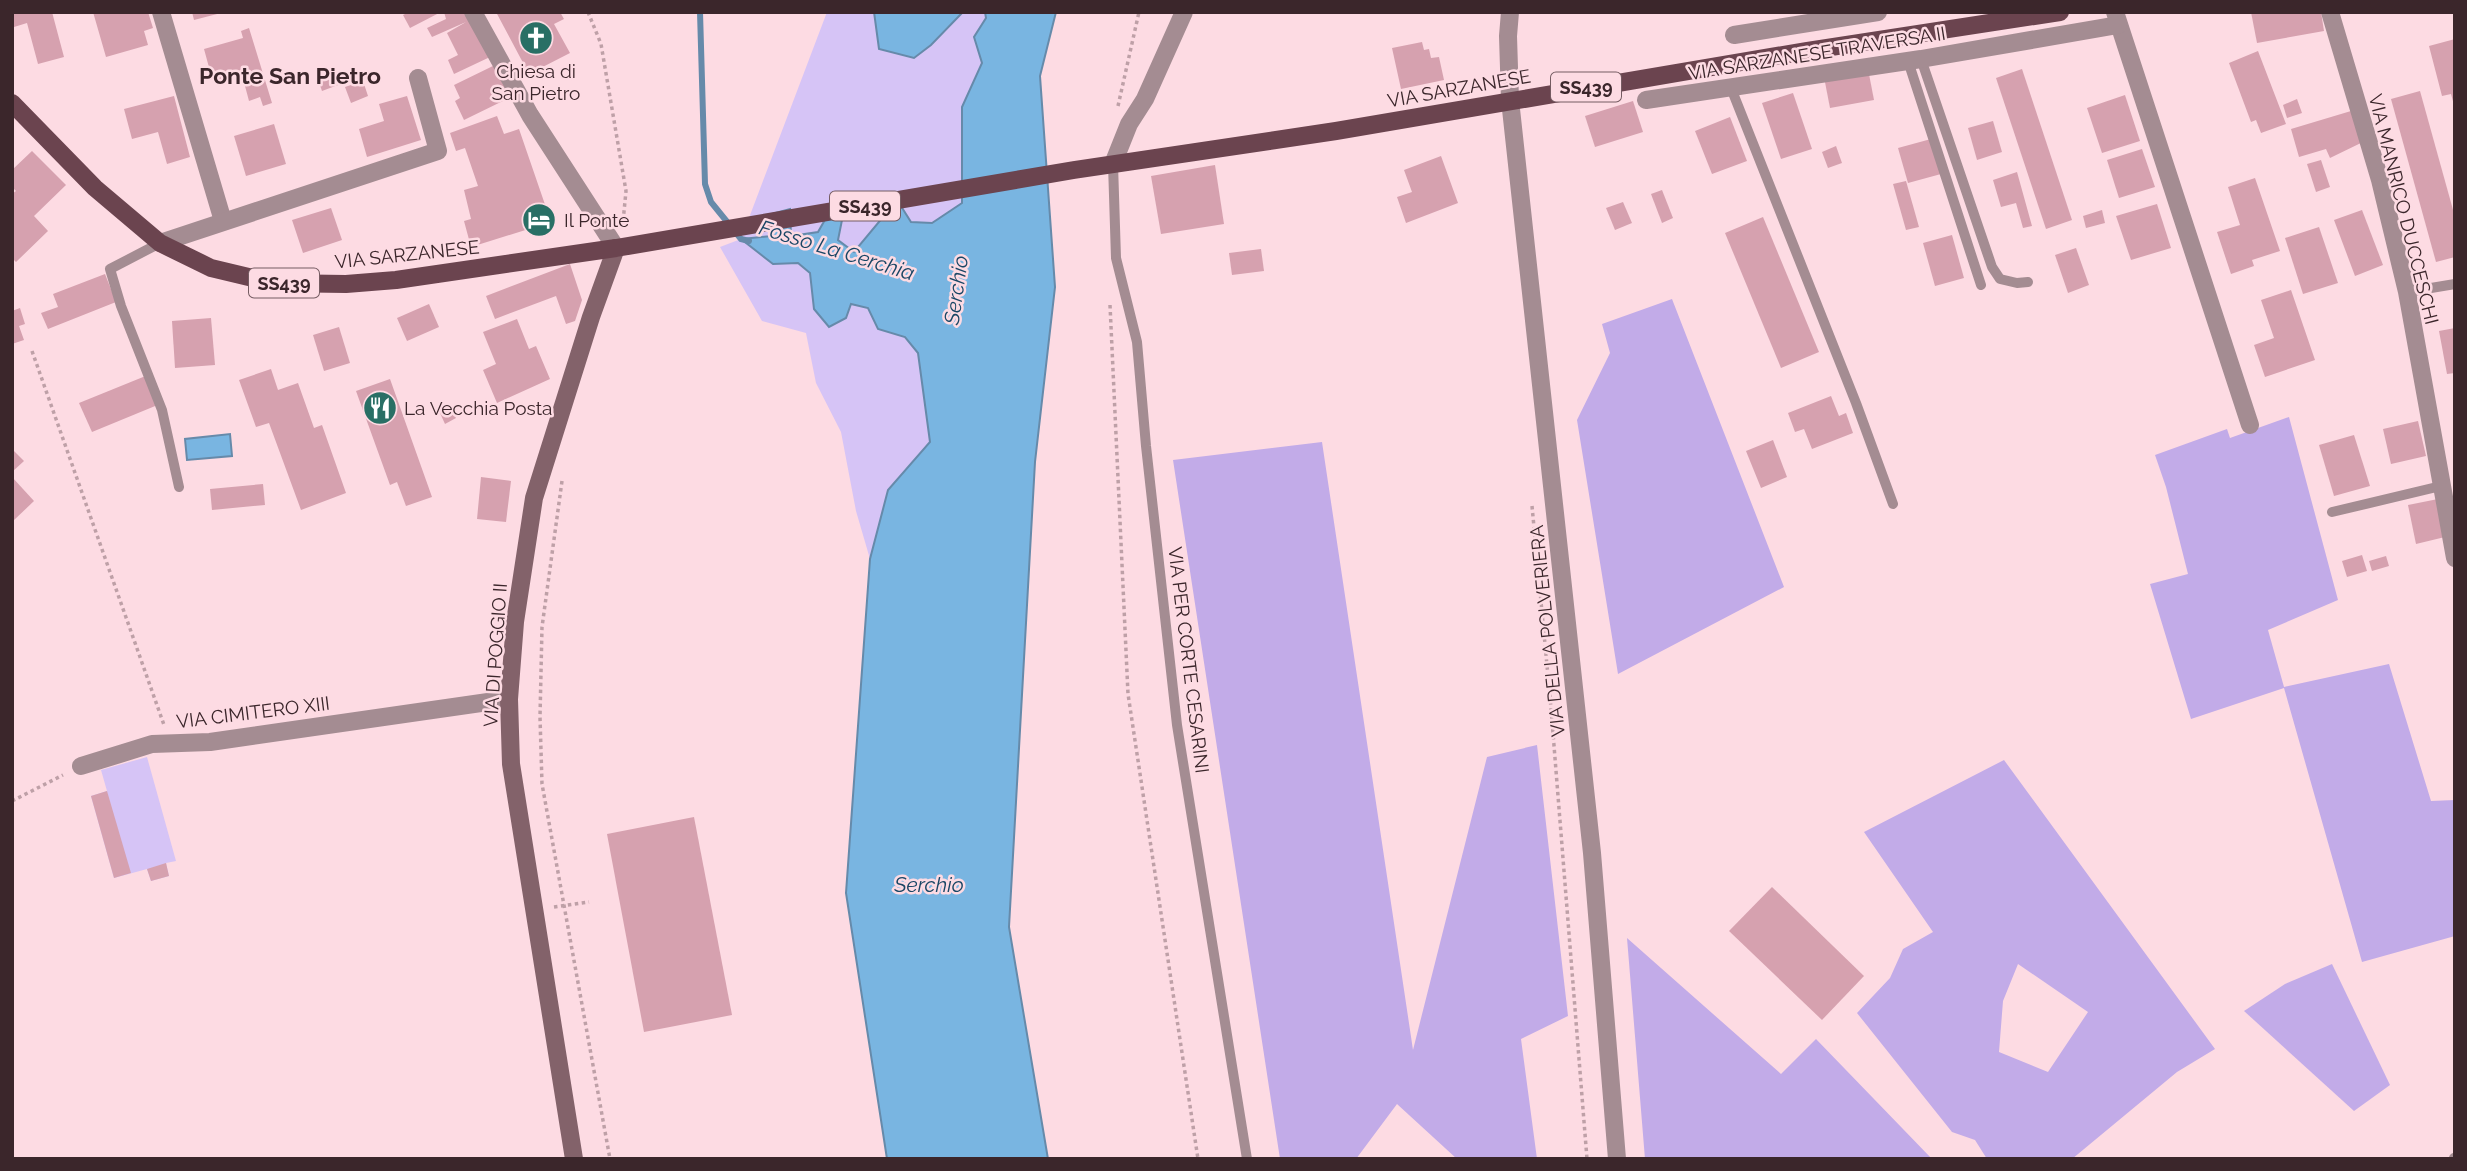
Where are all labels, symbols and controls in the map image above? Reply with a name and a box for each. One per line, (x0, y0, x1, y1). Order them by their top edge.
church icon: Chiesa di San Pietro (517, 19, 555, 57)
street label: VIA SARZANESE TRAVERSA II (1687, 22, 1947, 84)
place label: Chiesa di San Pietro (492, 60, 580, 104)
district label: Ponte San Pietro (199, 62, 381, 89)
street label: VIA SARZANESE (1386, 65, 1532, 111)
road number: SS439 (1551, 72, 1621, 102)
street label: VIA MANRICO DUCCESCHI (2365, 92, 2443, 326)
road number: SS439 (830, 191, 900, 220)
hotel icon: Il Ponte (520, 201, 558, 239)
place label: Il Ponte (564, 209, 629, 231)
water label: Fosso La Cerchia (756, 215, 918, 285)
street label: VIA SARZANESE (334, 235, 480, 273)
water label: Serchio (939, 254, 973, 327)
road number: SS439 (249, 268, 319, 298)
restaurant icon: La Vecchia Posta (361, 389, 399, 427)
place label: La Vecchia Posta (404, 397, 552, 419)
street label: VIA DELLA POLVERIERA (1525, 524, 1569, 738)
street label: VIA PER CORTE CESARINI (1164, 546, 1214, 774)
street label: VIA DI POGGIO II (479, 582, 511, 728)
street label: VIA CIMITERO XIII (175, 692, 331, 732)
water label: Serchio (893, 872, 964, 897)

